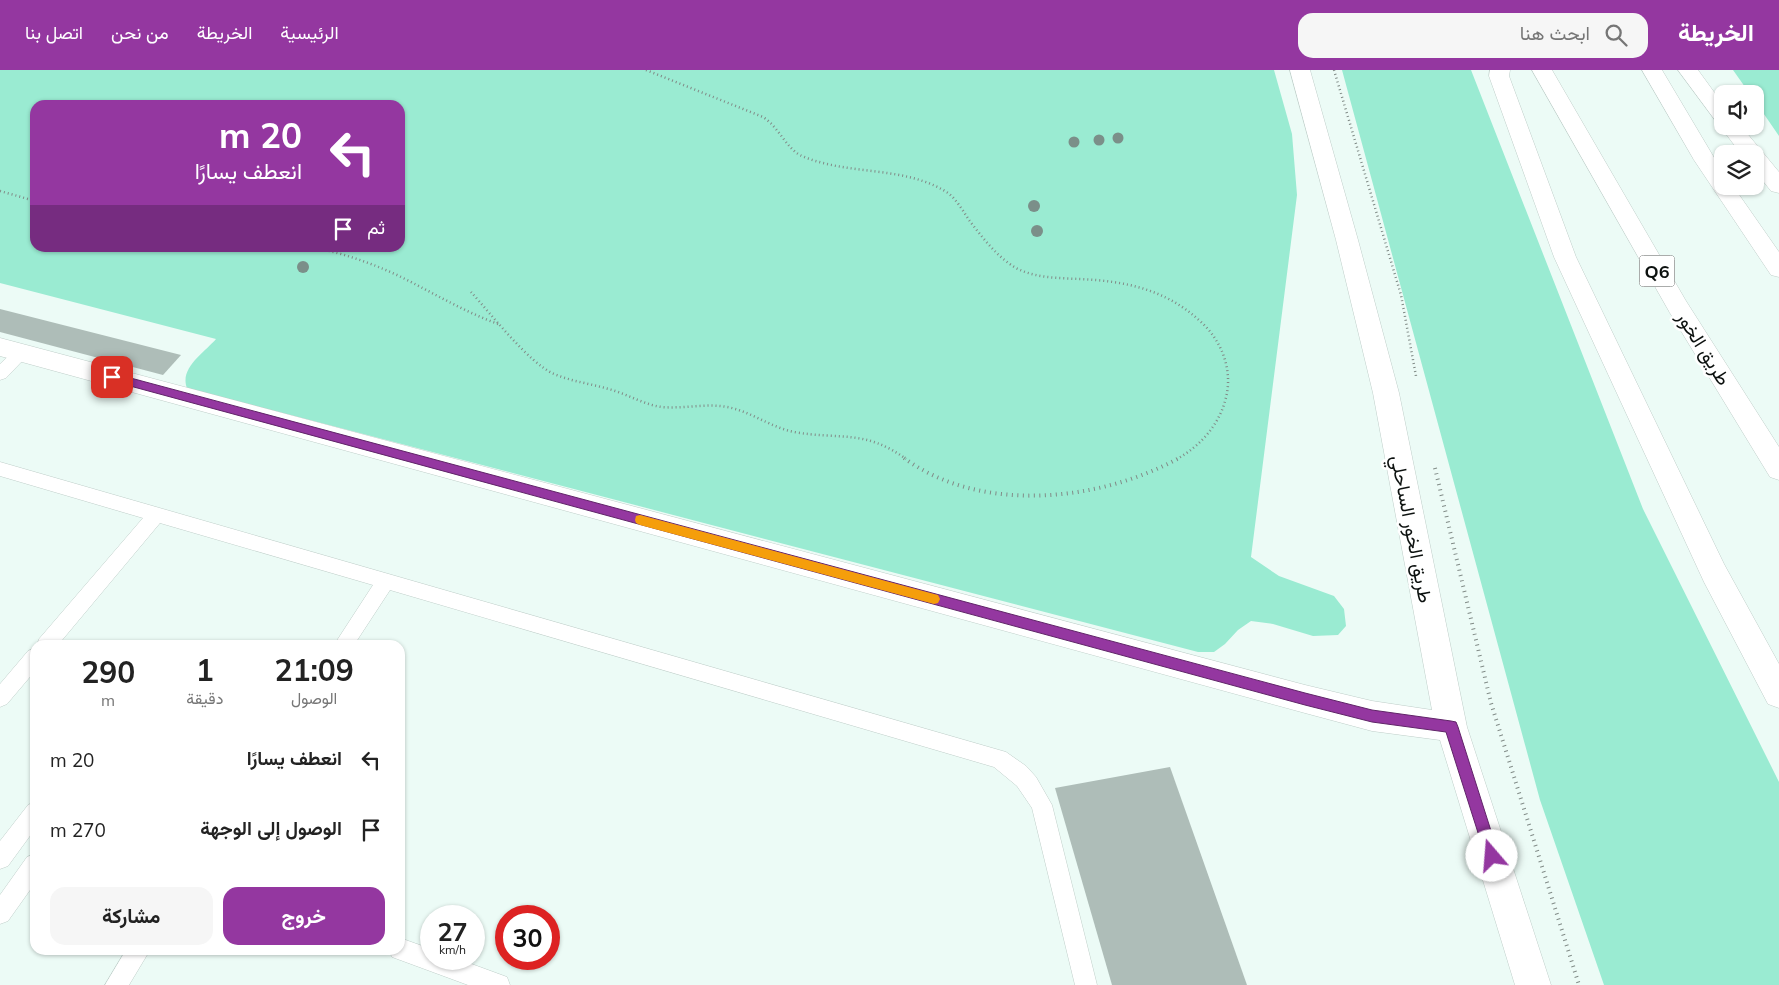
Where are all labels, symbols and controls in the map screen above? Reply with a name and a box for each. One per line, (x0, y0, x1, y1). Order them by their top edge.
search box (1298, 13, 1648, 58)
text: الخريطة (1678, 17, 1754, 47)
text: اتصل بنا (25, 21, 83, 44)
text: من نحن (111, 21, 169, 44)
text: الخريطة (197, 21, 252, 44)
text: الرئيسية (280, 21, 339, 44)
text: ابحث هنا (1520, 21, 1590, 45)
icon: search (1602, 21, 1630, 49)
map controls (1714, 85, 1764, 195)
button: sound (1714, 85, 1764, 135)
text: 20 m (219, 113, 302, 157)
icon: left (320, 120, 385, 185)
button: layers (1714, 145, 1764, 195)
text: انعطف يسارًا (195, 157, 302, 185)
icon: arrive (329, 215, 357, 243)
text: ثم (367, 215, 385, 239)
road number: Q6 (1640, 256, 1674, 287)
street label: طريق الخور (1671, 306, 1736, 390)
pin (91, 356, 133, 398)
icon: arrive (98, 363, 126, 391)
street label: طريق الخور الساحلي (1382, 453, 1438, 606)
text: 1 (196, 651, 214, 689)
text: 21:09 (274, 651, 354, 689)
text: 290 (81, 653, 135, 691)
text: دقيقة (186, 688, 223, 708)
text: الوصول (291, 688, 337, 708)
text: m (101, 690, 115, 710)
text: انعطف يسارًا (247, 746, 342, 770)
icon: left (357, 746, 385, 774)
text: 20 m (50, 748, 94, 772)
text: الوصول إلى الوجهة (200, 816, 342, 840)
icon: arrive (357, 816, 385, 844)
text: 270 m (50, 818, 106, 842)
position arrow (1465, 829, 1517, 881)
button: مشاركة (50, 887, 213, 945)
button: خروج (223, 887, 385, 945)
speed limit sign: 30 (495, 905, 560, 970)
text: 27 (437, 916, 468, 947)
text: km/h (439, 942, 466, 957)

